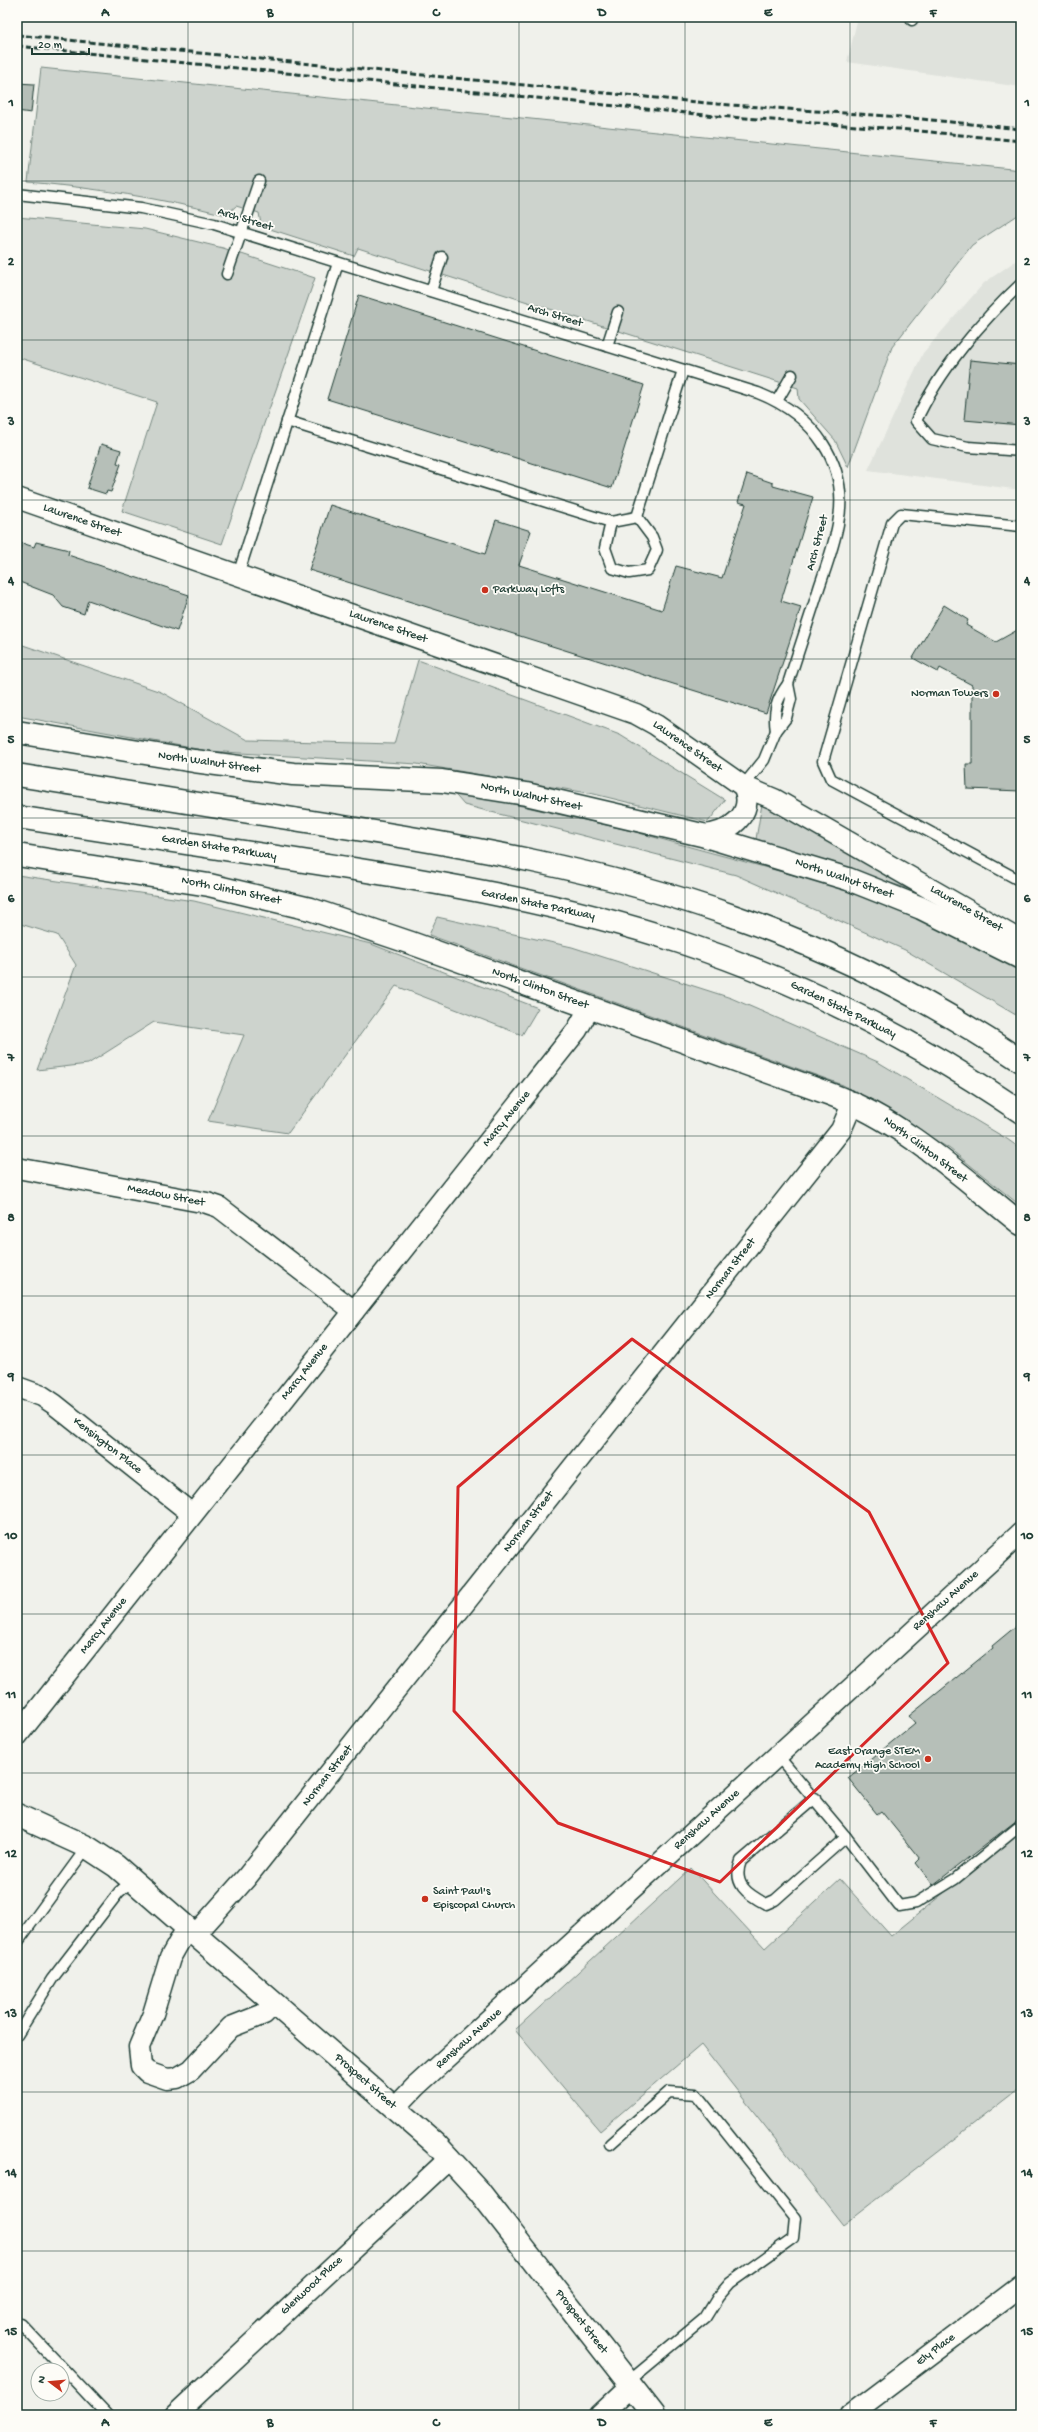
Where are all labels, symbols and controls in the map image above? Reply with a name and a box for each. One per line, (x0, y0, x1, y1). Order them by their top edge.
text: A (100, 6, 110, 21)
text: B (266, 6, 275, 21)
text: C (431, 6, 441, 21)
text: D (597, 6, 607, 21)
text: E (764, 6, 773, 21)
text: F (929, 6, 938, 21)
scale bar (32, 30, 89, 56)
text: 20 m (38, 39, 63, 53)
text: 1 (7, 96, 14, 111)
text: 1 (1023, 96, 1030, 111)
street label: Arch Street (216, 205, 275, 235)
text: 2 (8, 255, 15, 270)
text: 2 (1024, 255, 1031, 270)
street label: Arch Street (526, 301, 585, 331)
text: 3 (7, 415, 15, 430)
text: 3 (1023, 415, 1031, 430)
street label: Lawrence Street (41, 501, 124, 541)
street label: Arch Street (804, 513, 832, 572)
text: 4 (7, 574, 15, 589)
text: 4 (1023, 574, 1031, 589)
place label: Parkway Lofts (492, 583, 565, 597)
marker: Parkway Lofts (480, 585, 490, 595)
street label: Lawrence Street (347, 607, 430, 647)
place label: Norman Towers (911, 687, 989, 701)
marker: Norman Towers (991, 689, 1001, 699)
street label: Lawrence Street (650, 718, 725, 777)
text: 5 (8, 733, 15, 748)
text: 5 (1024, 733, 1031, 748)
street label: North Walnut Street (157, 749, 262, 777)
street label: North Walnut Street (479, 779, 584, 815)
street label: Garden State Parkway (161, 832, 277, 864)
street label: North Walnut Street (793, 856, 896, 903)
street label: North Clinton Street (180, 874, 283, 909)
street label: Lawrence Street (927, 883, 1006, 936)
street label: Garden State Parkway (480, 886, 596, 924)
text: 6 (8, 892, 15, 907)
text: 6 (1024, 892, 1031, 907)
street label: North Clinton Street (490, 965, 591, 1013)
street label: Garden State Parkway (788, 978, 898, 1042)
text: 7 (7, 1051, 16, 1066)
text: 7 (1023, 1051, 1032, 1066)
street label: Marcy Avenue (480, 1087, 534, 1150)
street label: North Clinton Street (880, 1114, 971, 1187)
street label: Meadow Street (126, 1182, 207, 1211)
text: 8 (7, 1211, 15, 1226)
text: 8 (1023, 1211, 1031, 1226)
street label: Norman Street (703, 1235, 760, 1302)
street label: Marcy Avenue (279, 1340, 332, 1403)
text: 9 (7, 1370, 15, 1385)
text: 9 (1023, 1370, 1031, 1385)
street label: Kensington Place (70, 1415, 145, 1478)
street label: Norman Street (501, 1488, 558, 1555)
text: 10 (4, 1529, 18, 1544)
text: 10 (1020, 1529, 1034, 1544)
street label: Renshaw Avenue (910, 1567, 982, 1634)
street label: Marcy Avenue (78, 1594, 131, 1657)
text: 11 (5, 1688, 16, 1703)
text: 11 (1021, 1688, 1032, 1703)
street label: Norman Street (300, 1742, 357, 1809)
place label: East Orange STEM Academy High School (815, 1745, 921, 1773)
marker: East Orange STEM Academy High School (923, 1754, 933, 1764)
street label: Renshaw Avenue (671, 1786, 743, 1853)
text: 12 (4, 1847, 17, 1862)
text: 12 (1020, 1847, 1033, 1862)
place label: Saint Paul's Episcopal Church (433, 1885, 516, 1913)
marker: Saint Paul's Episcopal Church (420, 1894, 430, 1904)
street label: Renshaw Avenue (433, 2005, 505, 2072)
text: 13 (4, 2007, 17, 2022)
text: 13 (1020, 2007, 1033, 2022)
street label: Prospect Street (330, 2051, 400, 2113)
text: 14 (4, 2166, 18, 2181)
text: 14 (1020, 2166, 1034, 2181)
street label: Glenwood Place (278, 2253, 347, 2318)
street label: Prospect Street (551, 2286, 611, 2358)
text: 15 (4, 2325, 17, 2340)
text: 15 (1020, 2325, 1033, 2340)
street label: Ely Place (914, 2330, 959, 2369)
north arrow (30, 2362, 70, 2402)
text: N (36, 2375, 49, 2385)
text: A (100, 2416, 110, 2431)
text: B (266, 2416, 275, 2431)
text: C (431, 2416, 441, 2431)
text: D (597, 2416, 607, 2431)
text: E (764, 2416, 773, 2431)
text: F (929, 2416, 938, 2431)

